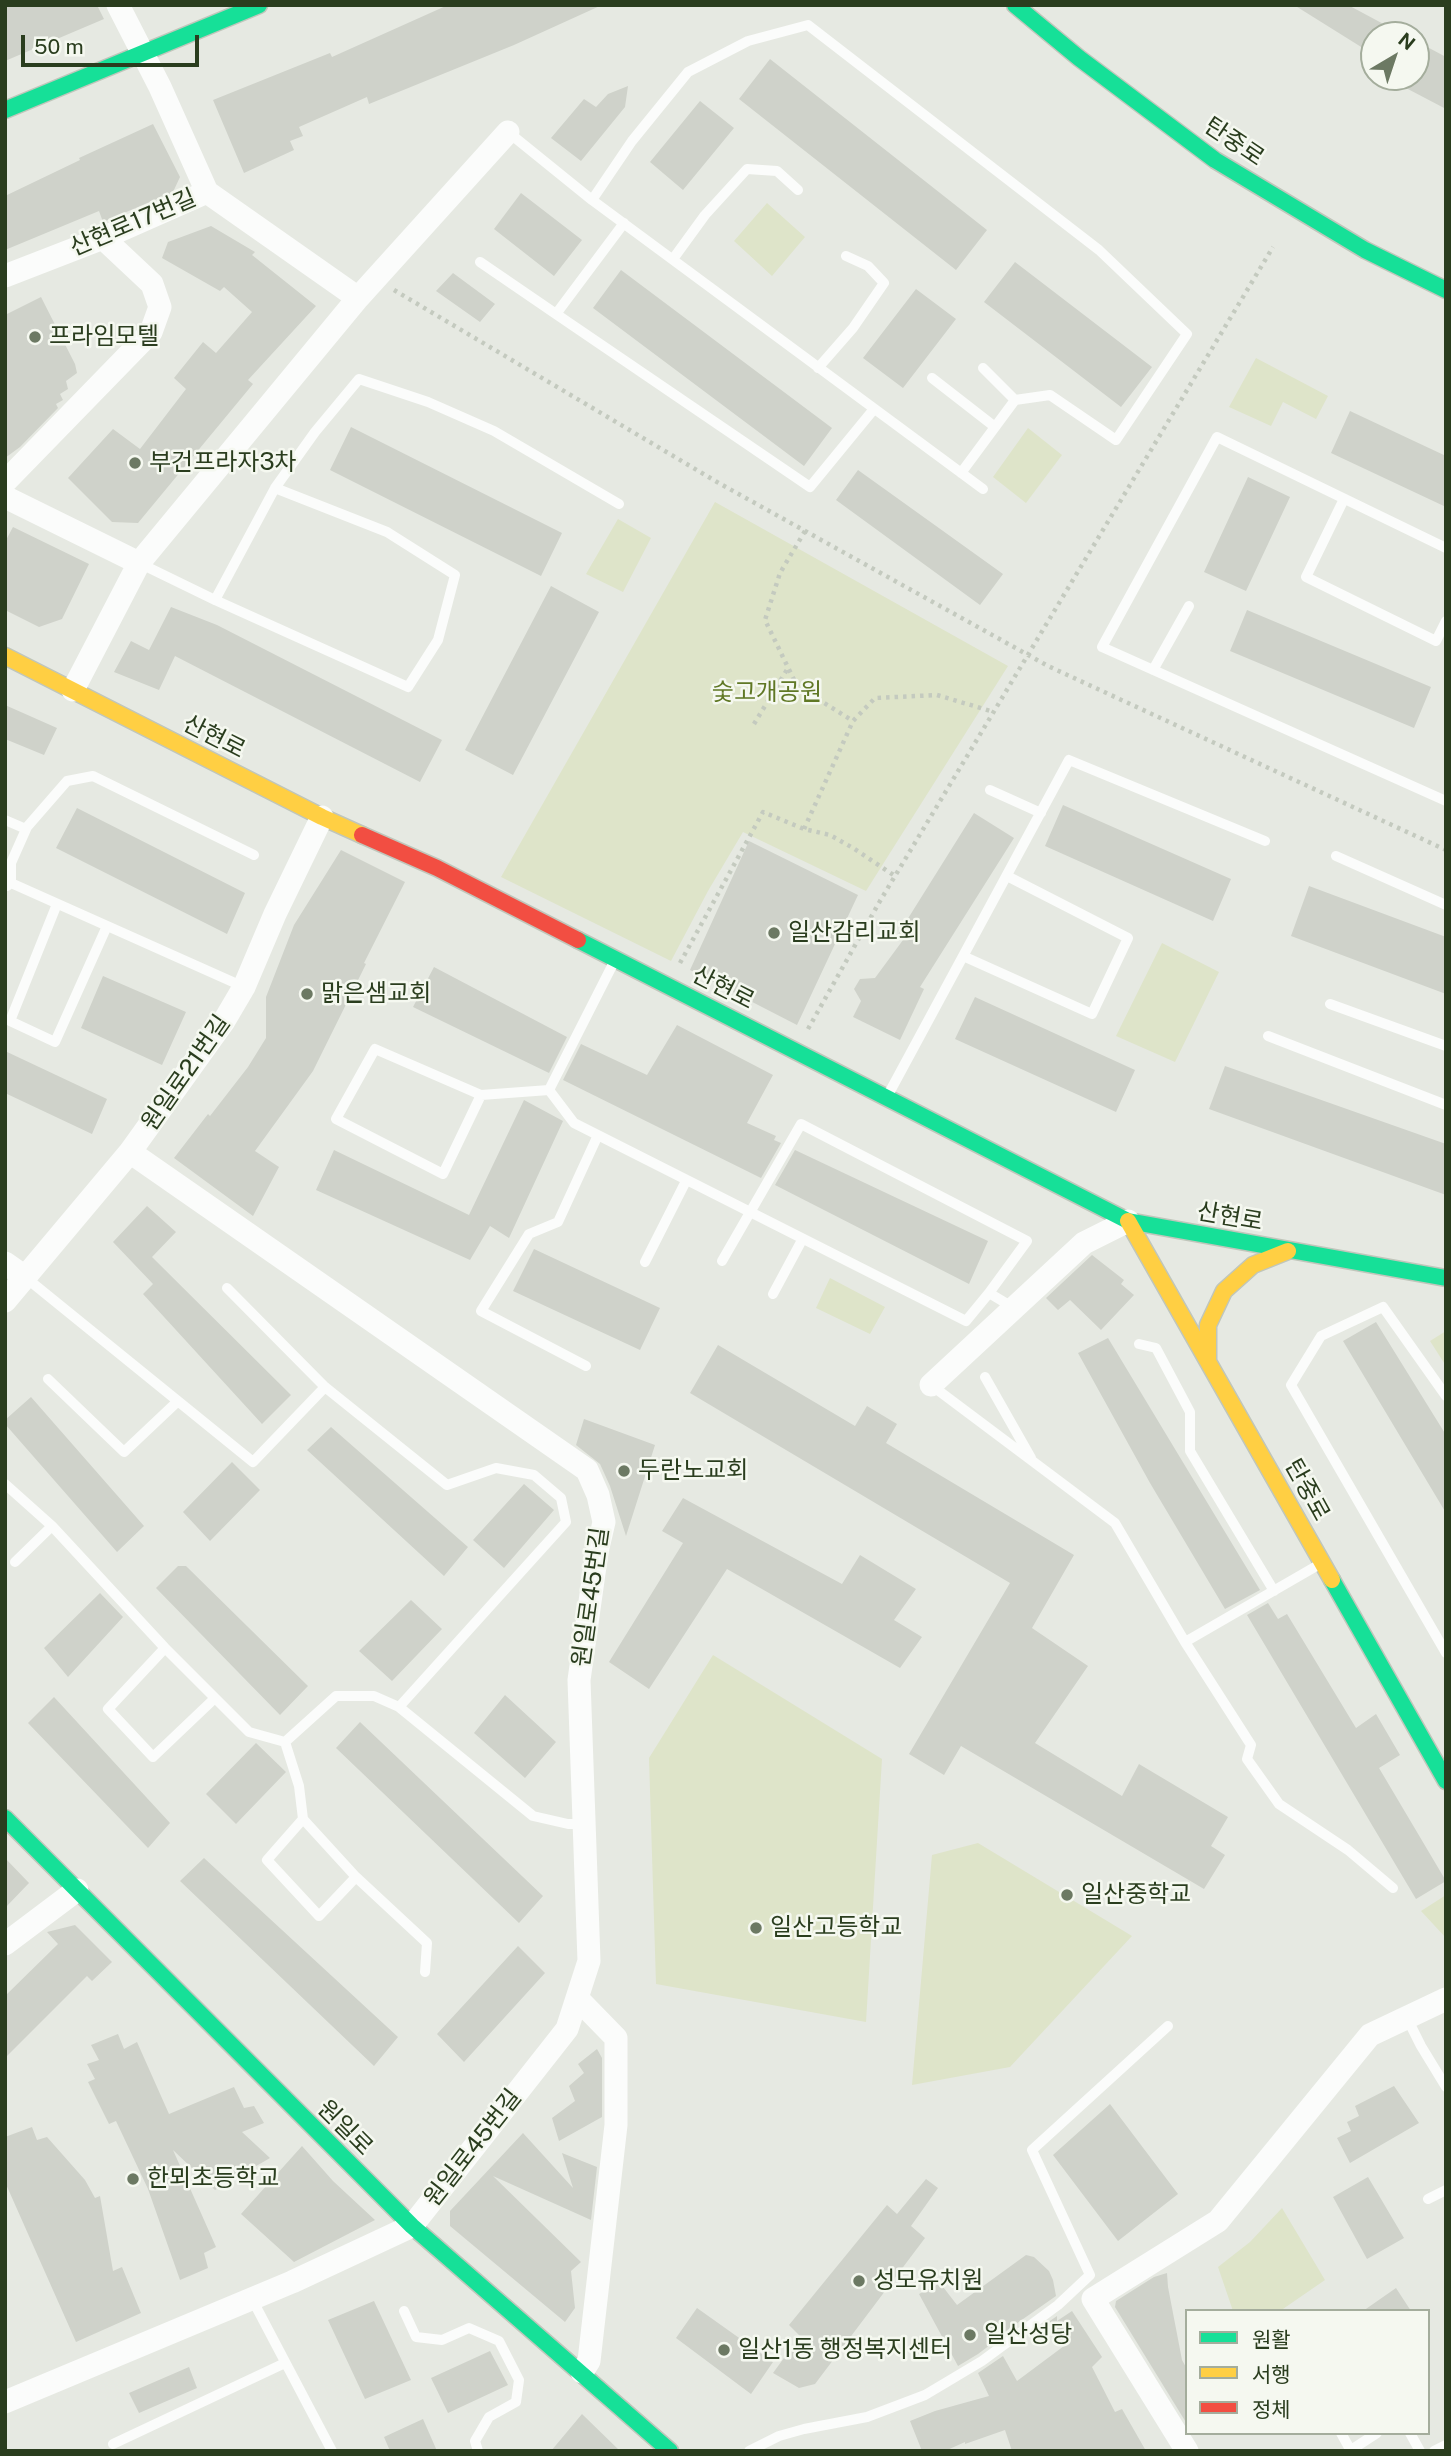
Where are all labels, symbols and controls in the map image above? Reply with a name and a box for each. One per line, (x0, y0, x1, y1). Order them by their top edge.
scale bar (24, 21, 203, 65)
north arrow (1360, 21, 1430, 91)
text: N (1394, 28, 1420, 54)
text: 50 m (34, 34, 84, 59)
street label: 탄중로 (1198, 112, 1270, 172)
street label: 산현로17번길 (65, 183, 201, 263)
place label: 프라임모텔 (49, 323, 159, 351)
marker: 프라임모텔 (27, 329, 43, 345)
place label: 부건프라자3차 (149, 449, 297, 477)
marker: 부건프라자3차 (127, 455, 143, 471)
park label: 숯고개공원 (712, 679, 822, 707)
street label: 산현로 (178, 709, 250, 765)
place label: 일산감리교회 (788, 919, 920, 947)
marker: 일산감리교회 (766, 925, 782, 941)
street label: 산현로 (687, 960, 759, 1016)
place label: 맑은샘교회 (321, 980, 431, 1008)
marker: 맑은샘교회 (299, 986, 315, 1002)
street label: 원일로21번길 (136, 1010, 236, 1136)
street label: 산현로 (1195, 1197, 1265, 1237)
street label: 탄중로 (1278, 1454, 1336, 1526)
place label: 두란노교회 (638, 1457, 748, 1485)
marker: 두란노교회 (616, 1463, 632, 1479)
street label: 원일로45번길 (567, 1525, 615, 1669)
place label: 일산중학교 (1081, 1881, 1191, 1909)
marker: 일산중학교 (1059, 1887, 1075, 1903)
place label: 일산고등학교 (770, 1914, 902, 1942)
marker: 일산고등학교 (748, 1920, 764, 1936)
street label: 원일로45번길 (418, 2084, 528, 2212)
street label: 원일로 (311, 2094, 379, 2162)
place label: 한뫼초등학교 (147, 2165, 279, 2193)
marker: 한뫼초등학교 (125, 2171, 141, 2187)
place label: 성모유치원 (873, 2267, 983, 2295)
marker: 성모유치원 (851, 2273, 867, 2289)
legend (1185, 2309, 1430, 2435)
place label: 일산성당 (984, 2321, 1072, 2349)
marker: 일산성당 (962, 2327, 978, 2343)
text: 원활 (1252, 2327, 1291, 2352)
place label: 일산1동 행정복지센터 (738, 2336, 952, 2364)
marker: 일산1동 행정복지센터 (716, 2342, 732, 2358)
text: 서행 (1252, 2362, 1291, 2387)
text: 정체 (1252, 2397, 1291, 2422)

